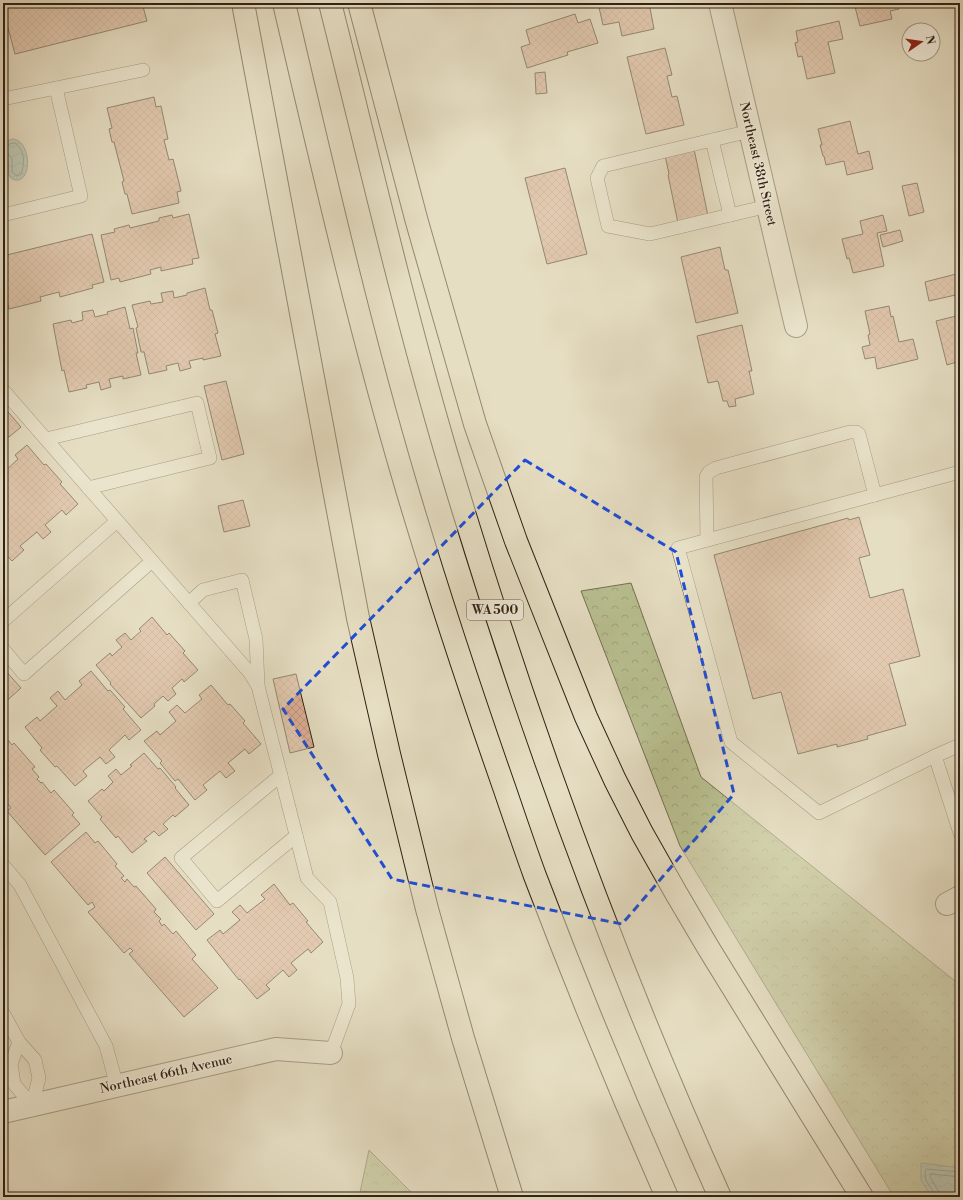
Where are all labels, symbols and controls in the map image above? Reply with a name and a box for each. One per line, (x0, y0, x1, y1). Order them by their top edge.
north arrow (901, 22, 941, 62)
text: N (922, 34, 938, 46)
street label: Northeast 38th Street (736, 100, 780, 228)
road number: WA 500 (467, 600, 523, 620)
street label: Northeast 66th Avenue (98, 1051, 234, 1097)

